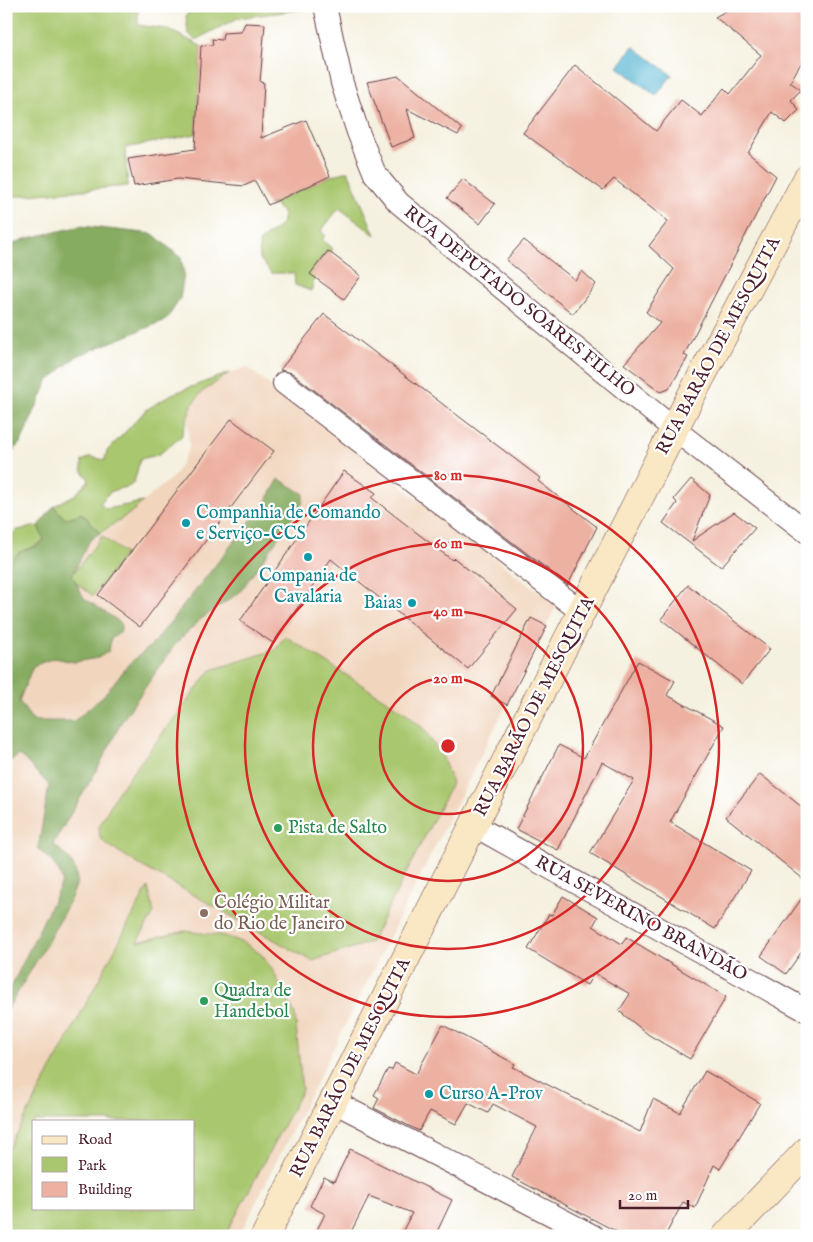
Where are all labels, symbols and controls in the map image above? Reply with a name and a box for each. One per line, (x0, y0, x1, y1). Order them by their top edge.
street label: RUA DEPUTADO SOARES FILHO (398, 201, 640, 403)
street label: RUA BARÃO DE MESQUITA (650, 231, 787, 459)
text: 80 m (434, 466, 462, 485)
place label: Companhia de Comando e Serviço-CCS (196, 502, 381, 546)
marker: Companhia de Comando e Serviço-CCS (180, 517, 192, 529)
text: 60 m (434, 534, 463, 553)
marker: Compania de Cavalaria (302, 551, 314, 563)
place label: Compania de Cavalaria (259, 565, 357, 609)
place label: Baias (363, 592, 402, 615)
street label: RUA BARÃO DE MESQUITA (468, 592, 601, 821)
marker: Baias (406, 597, 418, 609)
text: 40 m (433, 602, 463, 621)
text: 20 m (433, 669, 463, 688)
centre of rings (439, 737, 457, 755)
place label: Pista de Salto (288, 817, 387, 840)
marker: Pista de Salto (272, 822, 284, 834)
street label: RUA SEVERINO BRANDÃO (531, 849, 752, 987)
place label: Colégio Militar do Rio de Janeiro (214, 892, 345, 936)
marker: Colégio Militar do Rio de Janeiro (198, 907, 210, 919)
street label: RUA BARÃO DE MESQUITA (284, 953, 417, 1182)
place label: Quadra de Handebol (214, 980, 292, 1024)
marker: Quadra de Handebol (198, 995, 210, 1007)
place label: Curso A-Prov (439, 1083, 544, 1106)
marker: Curso A-Prov (423, 1088, 435, 1100)
legend (32, 1120, 195, 1210)
text: Road (78, 1130, 113, 1149)
text: Park (78, 1156, 108, 1175)
scale bar (620, 1177, 688, 1209)
text: Building (78, 1180, 133, 1199)
text: 20 m (628, 1186, 658, 1205)

